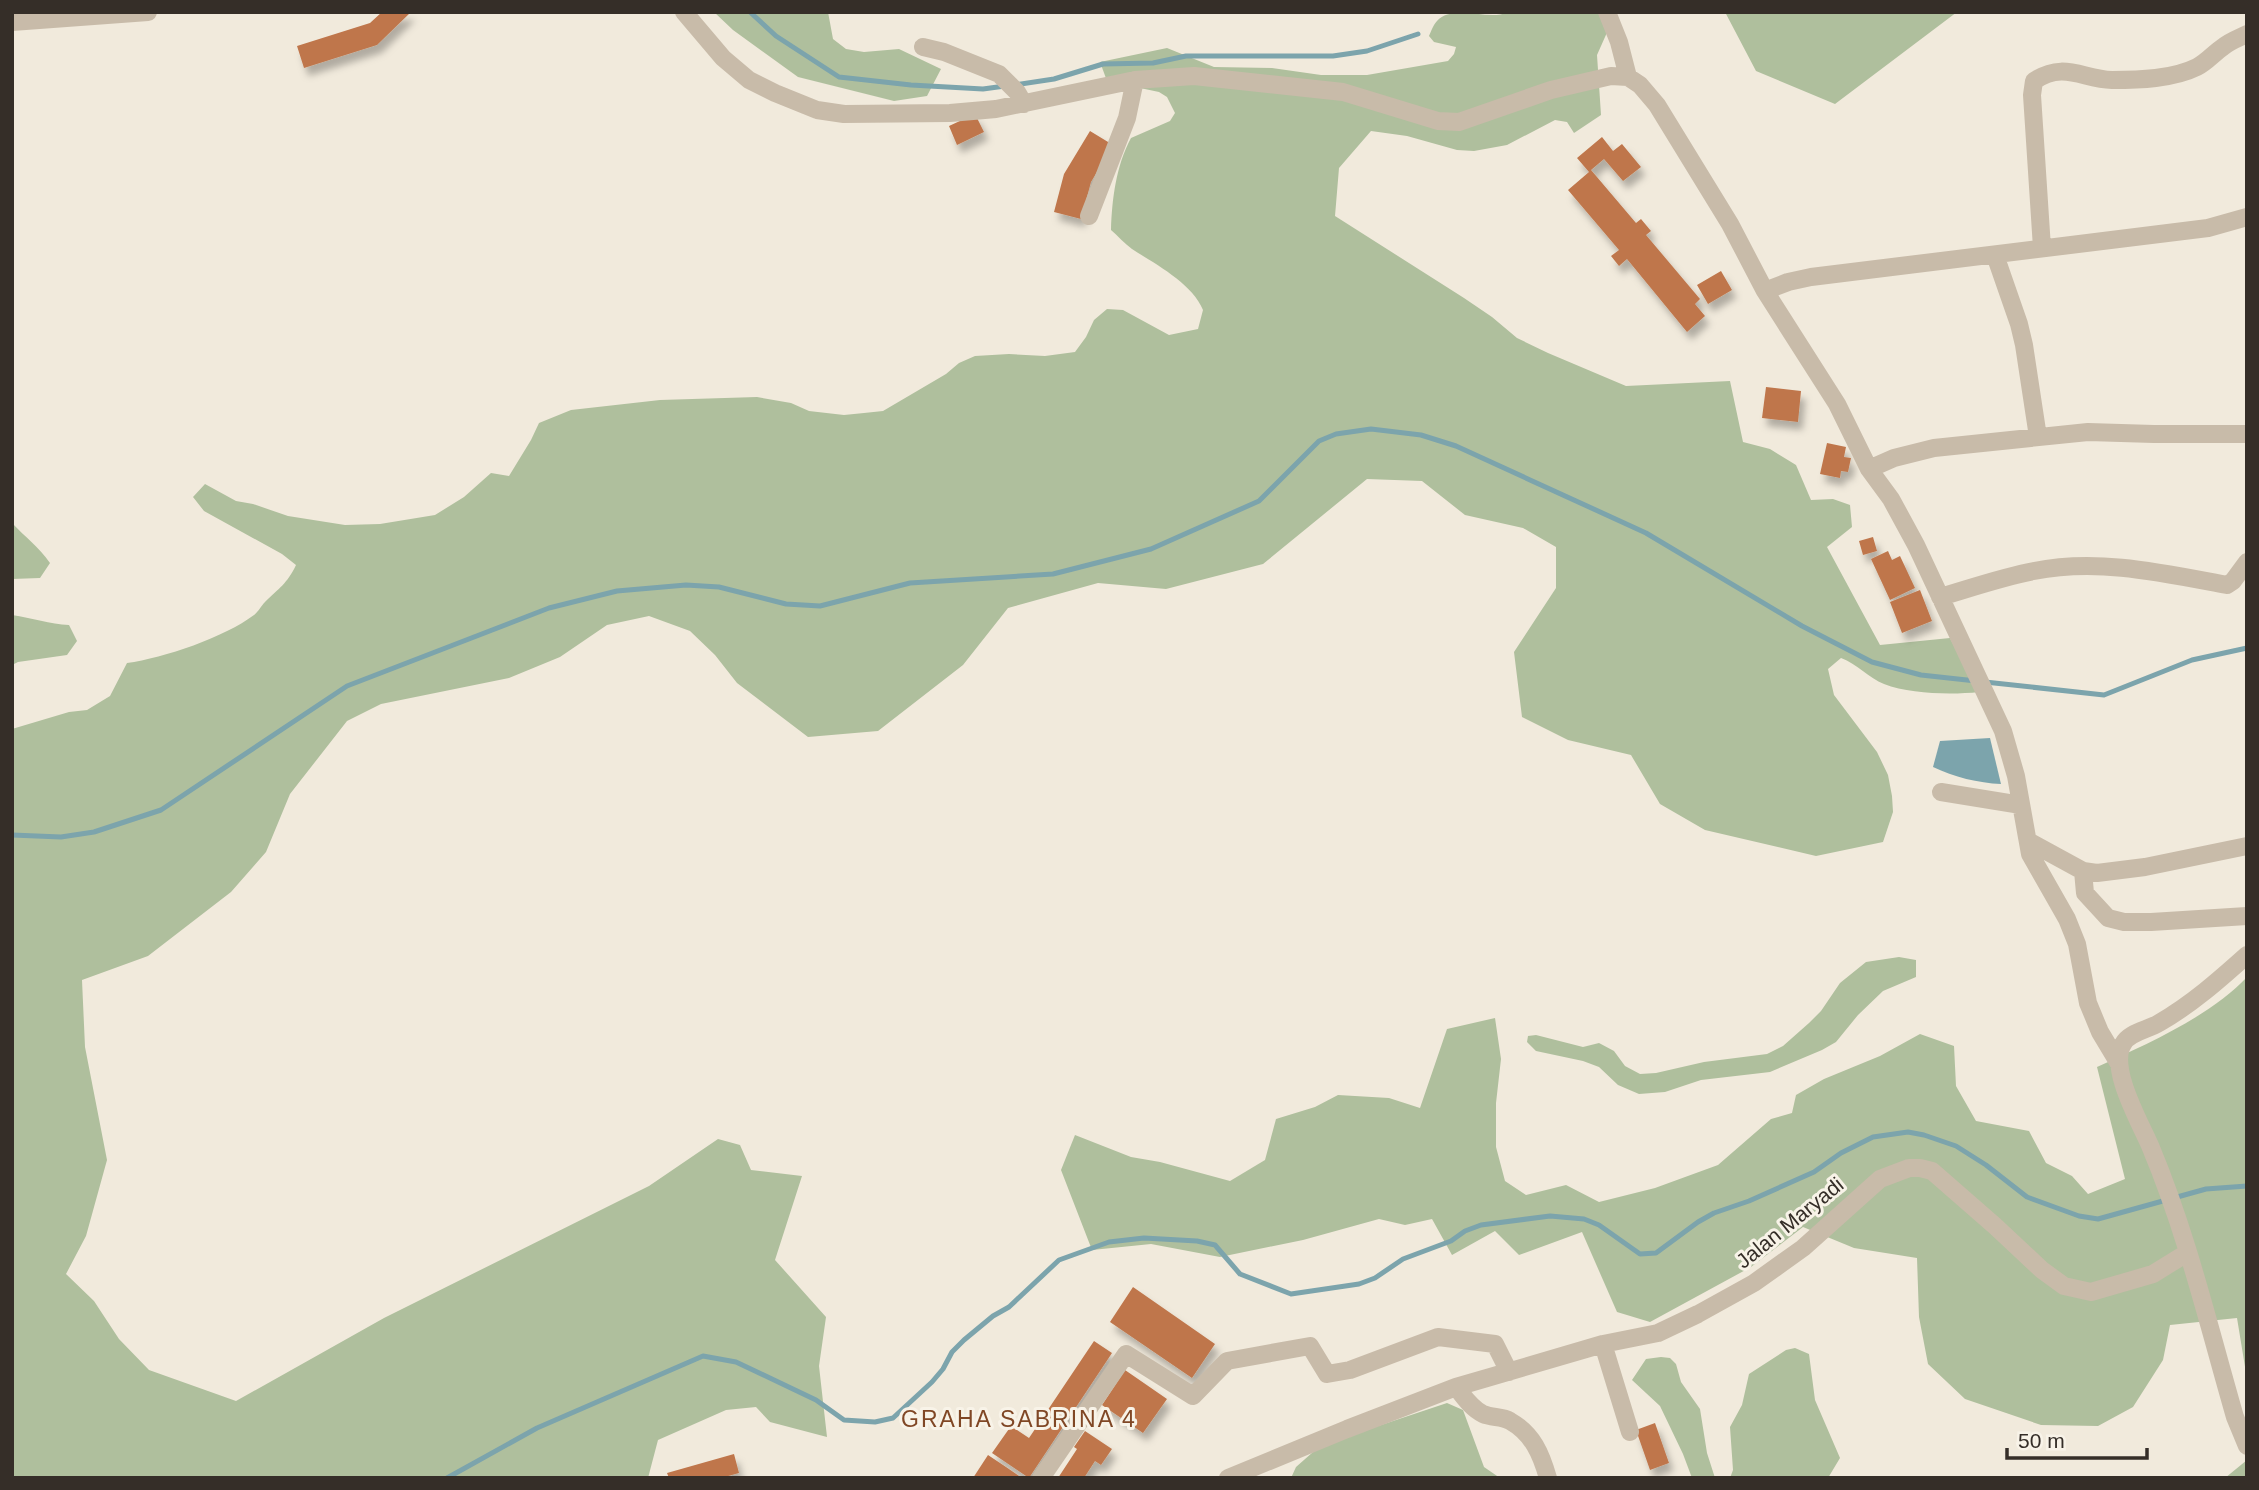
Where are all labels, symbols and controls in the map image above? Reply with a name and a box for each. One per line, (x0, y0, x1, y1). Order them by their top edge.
street label: Jalan Maryadi (1732, 1173, 1848, 1273)
district label: GRAHA SABRINA 4 (901, 1406, 1137, 1432)
scale bar (2007, 1416, 2147, 1460)
text: 50 m (2018, 1429, 2065, 1452)

